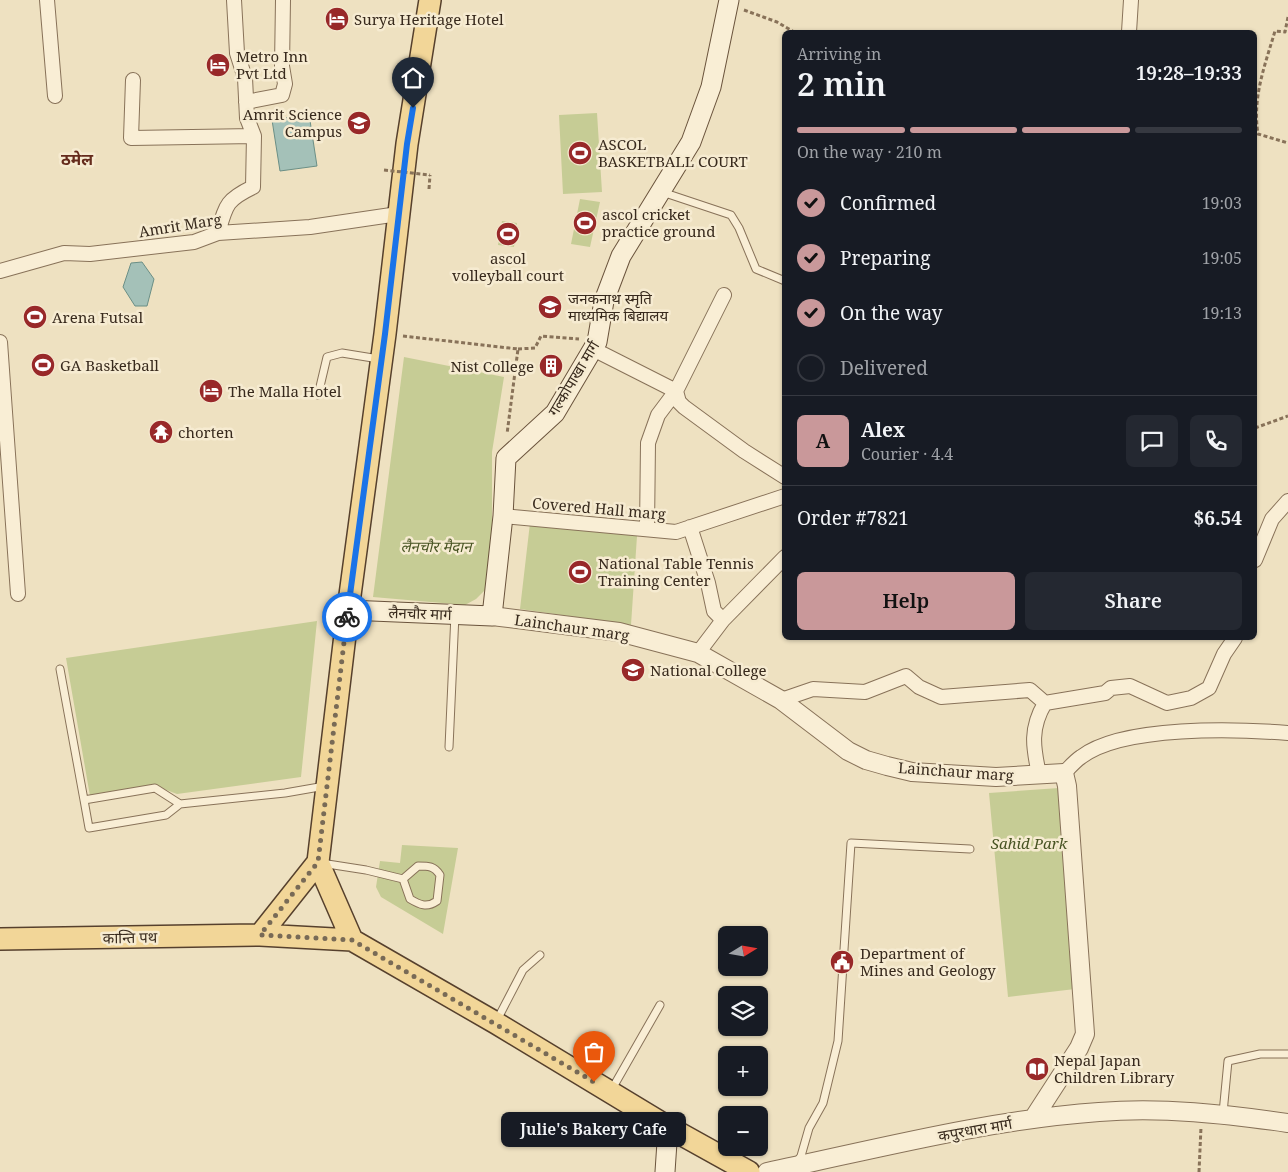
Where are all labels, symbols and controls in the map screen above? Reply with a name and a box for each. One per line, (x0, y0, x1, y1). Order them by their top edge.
hotel icon: Surya Heritage Hotel (324, 6, 350, 32)
place label: Surya Heritage Hotel (354, 9, 504, 29)
text: Arriving in (797, 43, 881, 65)
place label: Metro Inn Pvt Ltd (236, 46, 308, 83)
hotel icon: Metro Inn Pvt Ltd (205, 52, 231, 78)
pin (392, 57, 434, 108)
text: 19:28–19:33 (1136, 60, 1242, 86)
text: 2 min (797, 62, 886, 105)
icon: home (399, 64, 427, 92)
place label: Amrit Science Campus (243, 104, 342, 141)
school or university icon: Amrit Science Campus (346, 110, 372, 136)
place label: ASCOL BASKETBALL COURT (598, 134, 748, 171)
sports icon: ASCOL BASKETBALL COURT (567, 140, 593, 166)
text: On the way · 210 m (797, 141, 942, 163)
district label: ठमेल (61, 148, 94, 170)
icon: check (797, 189, 825, 217)
text: Confirmed (840, 190, 936, 216)
text: 19:03 (1202, 192, 1242, 214)
place label: ascol cricket practice ground (602, 204, 715, 241)
street label: Amrit Marg (137, 209, 223, 241)
sports icon: ascol cricket practice ground (572, 210, 598, 236)
sports icon: ascol volleyball court (495, 221, 521, 247)
icon: check (797, 244, 825, 272)
text: Preparing (840, 245, 930, 271)
text: 19:05 (1202, 247, 1242, 269)
place label: ascol volleyball court (452, 248, 564, 285)
place label: जनकनाथ स्मृति माध्यमिक बिद्यालय (568, 288, 668, 325)
school or university icon: जनकनाथ स्मृति माध्यमिक बिद्यालय (537, 294, 563, 320)
icon: check (797, 299, 825, 327)
text: On the way (840, 300, 943, 326)
text: 19:13 (1202, 302, 1242, 324)
sports icon: Arena Futsal (22, 304, 48, 330)
place label: Arena Futsal (52, 307, 144, 327)
street label: गल्कोपाखा मार्ग (543, 336, 604, 419)
sports icon: GA Basketball (30, 352, 56, 378)
building icon: Nist College (538, 353, 564, 379)
place label: GA Basketball (60, 355, 159, 375)
text: Delivered (840, 355, 928, 381)
place label: Nist College (451, 356, 534, 376)
hotel icon: The Malla Hotel (198, 378, 224, 404)
place label: The Malla Hotel (228, 381, 342, 401)
button: chat (1126, 415, 1178, 467)
button: phone (1190, 415, 1242, 467)
text: Alex (861, 417, 905, 443)
temple icon: chorten (148, 419, 174, 445)
place label: chorten (178, 422, 234, 442)
text: A (816, 428, 830, 454)
text: Courier · 4.4 (861, 443, 953, 465)
street label: Covered Hall marg (531, 492, 667, 524)
text: Order #7821 (797, 505, 909, 531)
text: $6.54 (1193, 505, 1242, 531)
park label: लैनचौर मैदान (400, 536, 474, 556)
place label: National Table Tennis Training Center (598, 553, 754, 590)
sports icon: National Table Tennis Training Center (567, 559, 593, 585)
button: Help (797, 572, 1015, 630)
button: Share (1025, 572, 1242, 630)
courier (322, 592, 372, 642)
street label: लैनचौर मार्ग (388, 602, 453, 624)
icon: bike (333, 603, 361, 631)
street label: Lainchaur marg (513, 609, 631, 645)
school or university icon: National College (620, 657, 646, 683)
place label: National College (650, 660, 767, 680)
street label: Lainchaur marg (898, 757, 1014, 785)
park label: Sahid Park (991, 833, 1068, 853)
north arrow (718, 926, 768, 976)
map controls (718, 926, 768, 1156)
street label: कान्ति पथ (103, 927, 158, 947)
place label: Department of Mines and Geology (860, 943, 996, 980)
public building icon: Department of Mines and Geology (829, 949, 855, 975)
button: layers (718, 986, 768, 1036)
pin (573, 1031, 615, 1082)
icon: bag (580, 1038, 608, 1066)
button: + (718, 1046, 768, 1096)
place label: Nepal Japan Children Library (1054, 1050, 1175, 1087)
library icon: Nepal Japan Children Library (1024, 1056, 1050, 1082)
button: − (718, 1106, 768, 1156)
callout: Julie's Bakery Cafe (502, 1112, 686, 1147)
street label: कपुरधारा मार्ग (937, 1113, 1015, 1146)
text: Julie's Bakery Cafe (520, 1118, 667, 1140)

